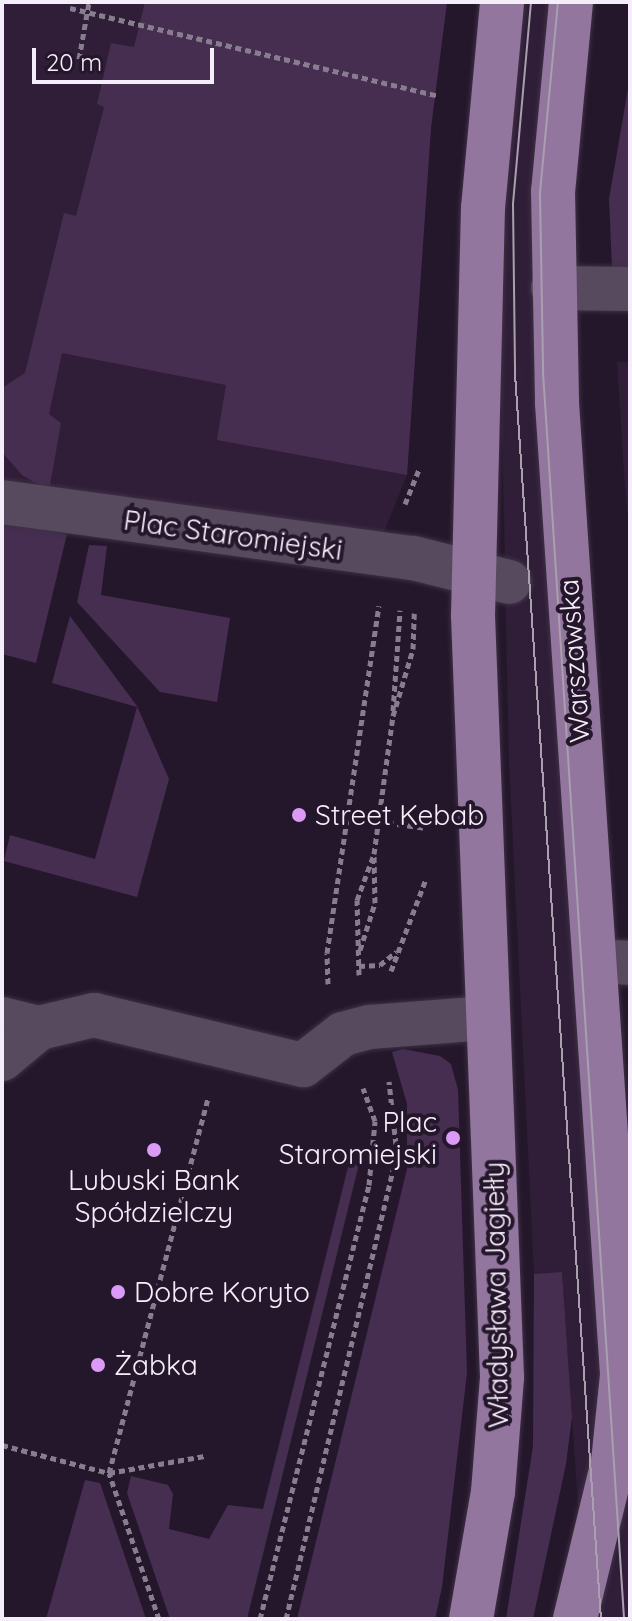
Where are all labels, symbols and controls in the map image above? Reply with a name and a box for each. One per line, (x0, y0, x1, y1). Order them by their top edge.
scale bar (36, 32, 218, 82)
text: 20 m (46, 47, 102, 77)
street label: Plac Staromiejski (121, 503, 345, 567)
street label: Warszawska (552, 578, 596, 744)
place label: Street Kebab (315, 798, 484, 832)
marker: Street Kebab (290, 806, 308, 824)
place label: Plac Staromiejski (279, 1105, 437, 1171)
marker: Plac Staromiejski (444, 1129, 462, 1147)
marker: Lubuski Bank Spółdzielczy (145, 1141, 163, 1159)
street label: Władysława Jagiełły (477, 1162, 515, 1428)
place label: Lubuski Bank Spółdzielczy (68, 1163, 240, 1229)
place label: Dobre Koryto (134, 1275, 310, 1309)
marker: Dobre Koryto (109, 1283, 127, 1301)
place label: Żabka (114, 1348, 198, 1382)
marker: Żabka (89, 1356, 107, 1374)

